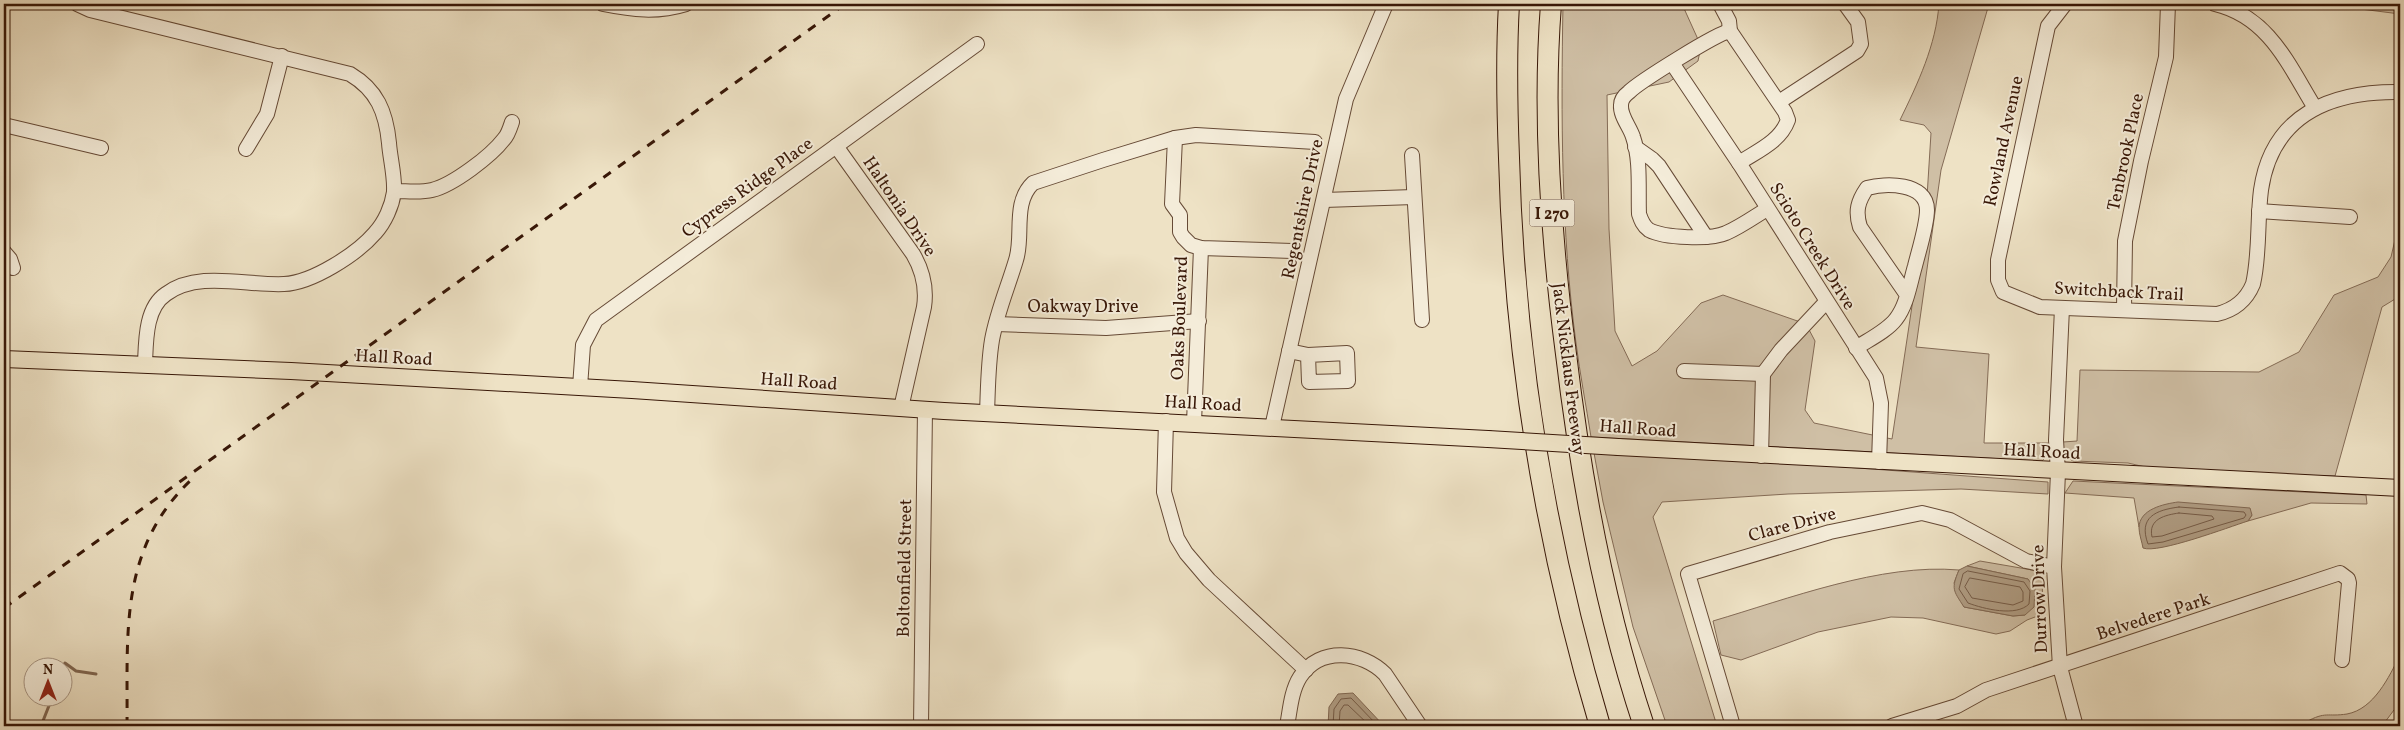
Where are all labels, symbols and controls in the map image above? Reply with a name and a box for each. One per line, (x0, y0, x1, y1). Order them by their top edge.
street label: Rowland Avenue (1978, 74, 2031, 209)
street label: Tenbrook Place (2102, 91, 2151, 213)
street label: Cypress Ridge Place (677, 132, 819, 244)
street label: Regentshire Drive (1276, 137, 1331, 282)
street label: Haltonia Drive (856, 152, 942, 262)
street label: Scioto Creek Drive (1762, 178, 1861, 315)
road number: I 270 (1530, 200, 1574, 227)
street label: Oaks Boulevard (1166, 256, 1195, 380)
street label: Switchback Trail (2053, 277, 2185, 308)
street label: Jack Nicklaus Freeway (1545, 281, 1591, 457)
street label: Oakway Drive (1027, 295, 1139, 320)
street label: Hall Road (355, 344, 433, 373)
street label: Hall Road (759, 367, 838, 398)
street label: Hall Road (1164, 390, 1242, 419)
street label: Hall Road (1598, 414, 1677, 445)
street label: Hall Road (2003, 438, 2081, 467)
street label: Boltonfield Street (892, 499, 919, 638)
street label: Clare Drive (1746, 502, 1839, 549)
street label: Durrow Drive (2026, 544, 2055, 654)
street label: Belvedere Park (2093, 587, 2214, 648)
north arrow (22, 658, 72, 708)
text: N (43, 661, 53, 680)

